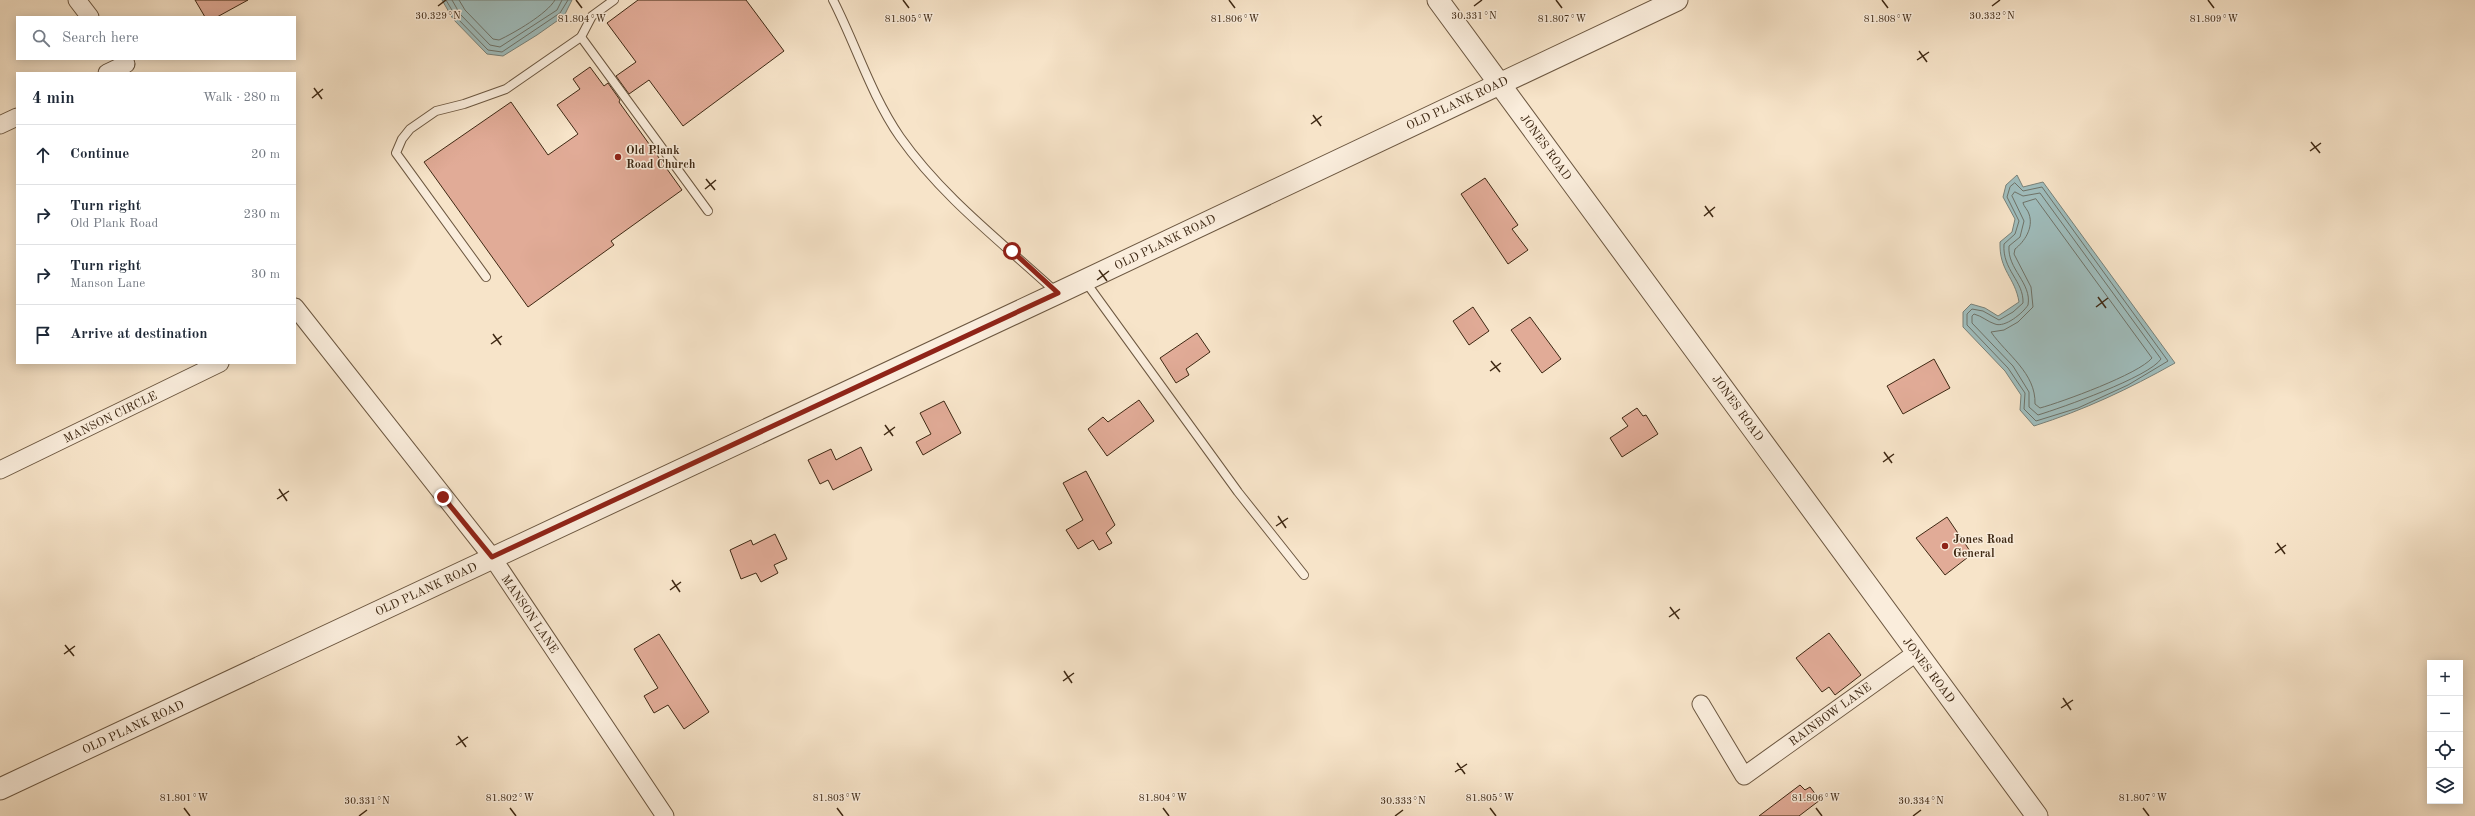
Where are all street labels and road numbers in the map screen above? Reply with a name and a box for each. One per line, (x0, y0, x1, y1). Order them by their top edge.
street label: OLD PLANK ROAD (1405, 75, 1510, 133)
street label: JONES ROAD (1517, 113, 1573, 183)
street label: OLD PLANK ROAD (1113, 213, 1218, 273)
street label: JONES ROAD (1709, 374, 1765, 444)
street label: MANSON CIRCLE (62, 390, 159, 446)
street label: OLD PLANK ROAD (374, 561, 479, 619)
street label: MANSON LANE (499, 573, 560, 656)
street label: JONES ROAD (1900, 636, 1956, 705)
street label: RAINBOW LANE (1787, 681, 1874, 749)
street label: OLD PLANK ROAD (81, 699, 186, 757)

